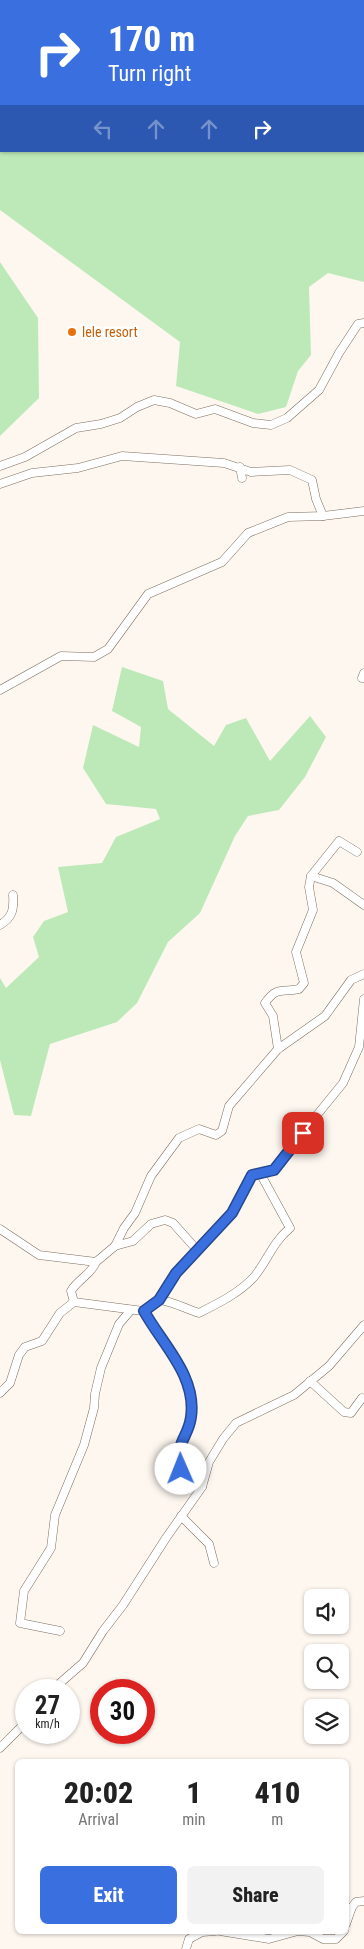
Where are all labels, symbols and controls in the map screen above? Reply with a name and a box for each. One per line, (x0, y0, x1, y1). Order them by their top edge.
text: 170 m (108, 19, 195, 60)
icon: right (25, 20, 90, 85)
text: Turn right (108, 61, 191, 86)
icon: left (89, 115, 117, 143)
icon: ahead (142, 115, 170, 143)
icon: ahead (195, 115, 223, 143)
icon: right (248, 115, 276, 143)
place label: lele resort (82, 324, 138, 340)
marker: lele resort (66, 326, 78, 338)
pin (282, 1112, 324, 1154)
icon: arrive (289, 1119, 317, 1147)
position arrow (154, 1442, 206, 1494)
map controls (304, 1589, 349, 1744)
button: sound (304, 1589, 349, 1634)
button: search (304, 1644, 349, 1689)
speed limit sign: 30 (90, 1679, 155, 1744)
text: 27 (35, 1691, 60, 1720)
button: layers (304, 1699, 349, 1744)
text: km/h (35, 1717, 60, 1731)
text: 20:02 (64, 1775, 133, 1810)
text: 1 (186, 1775, 201, 1810)
text: 410 (254, 1775, 300, 1810)
text: Arrival (78, 1810, 119, 1829)
text: min (182, 1810, 206, 1829)
text: m (271, 1810, 283, 1829)
button: Exit (40, 1866, 177, 1924)
button: Share (187, 1866, 324, 1924)

